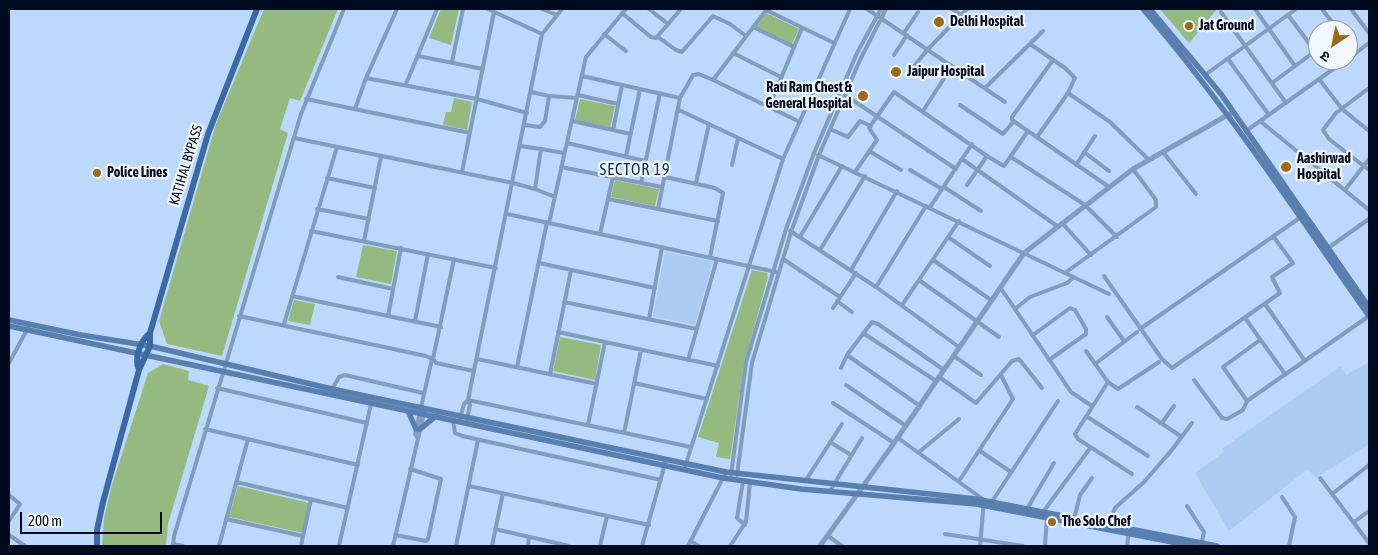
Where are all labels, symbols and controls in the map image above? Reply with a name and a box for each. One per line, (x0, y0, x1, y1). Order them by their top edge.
place label: Delhi Hospital (950, 14, 1024, 30)
marker: Delhi Hospital (932, 15, 946, 29)
place label: Jat Ground (1199, 18, 1254, 34)
marker: Jat Ground (1183, 20, 1195, 32)
north arrow (1308, 20, 1358, 70)
text: उ (1317, 48, 1333, 66)
place label: Jaipur Hospital (907, 64, 984, 80)
marker: Jaipur Hospital (889, 65, 903, 79)
place label: Rati Ram Chest & General Hospital (765, 80, 852, 112)
marker: Rati Ram Chest & General Hospital (856, 89, 870, 103)
street label: KATIHAL BYPASS (166, 123, 206, 207)
place label: Aashirwad Hospital (1297, 151, 1351, 184)
district label: SECTOR 19 (598, 160, 672, 180)
marker: Aashirwad Hospital (1279, 160, 1293, 174)
place label: Police Lines (107, 165, 167, 181)
marker: Police Lines (91, 167, 103, 179)
scale bar (22, 502, 165, 534)
text: 200 m (28, 512, 62, 529)
place label: The Solo Chef (1062, 514, 1131, 530)
marker: The Solo Chef (1046, 516, 1058, 528)

